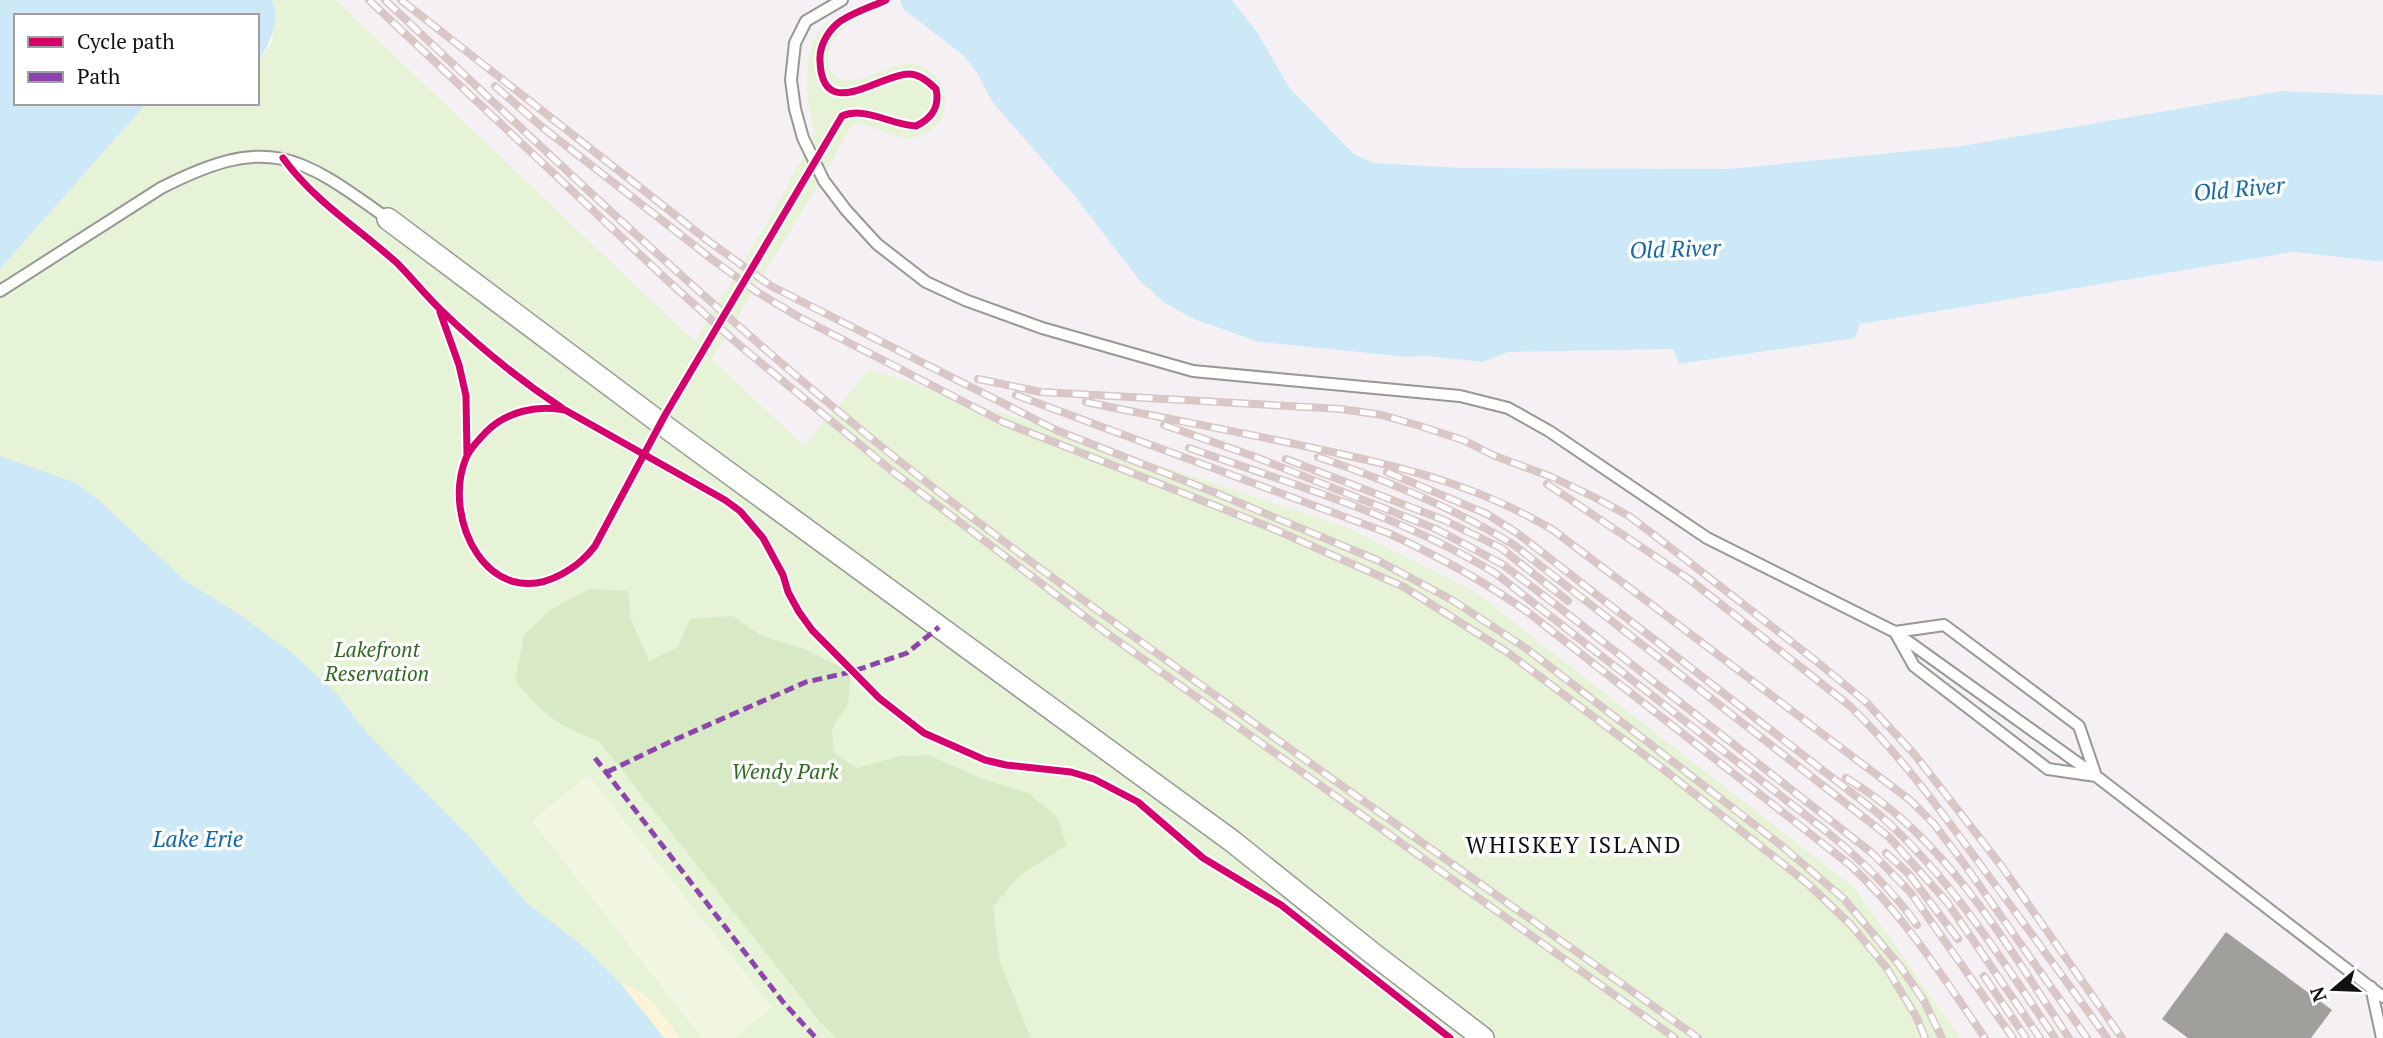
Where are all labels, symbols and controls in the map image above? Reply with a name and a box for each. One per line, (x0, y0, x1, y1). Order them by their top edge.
legend (14, 14, 259, 105)
text: Cycle path (77, 27, 175, 55)
text: Path (77, 62, 120, 90)
water label: Old River (2192, 169, 2287, 208)
water label: Old River (1629, 231, 1722, 266)
park label: Lakefront Reservation (324, 635, 429, 687)
park label: Wendy Park (731, 757, 839, 785)
water label: Lake Erie (152, 823, 243, 854)
district label: WHISKEY ISLAND (1465, 829, 1683, 860)
north arrow (2299, 954, 2369, 1024)
text: N (2303, 983, 2332, 1006)

